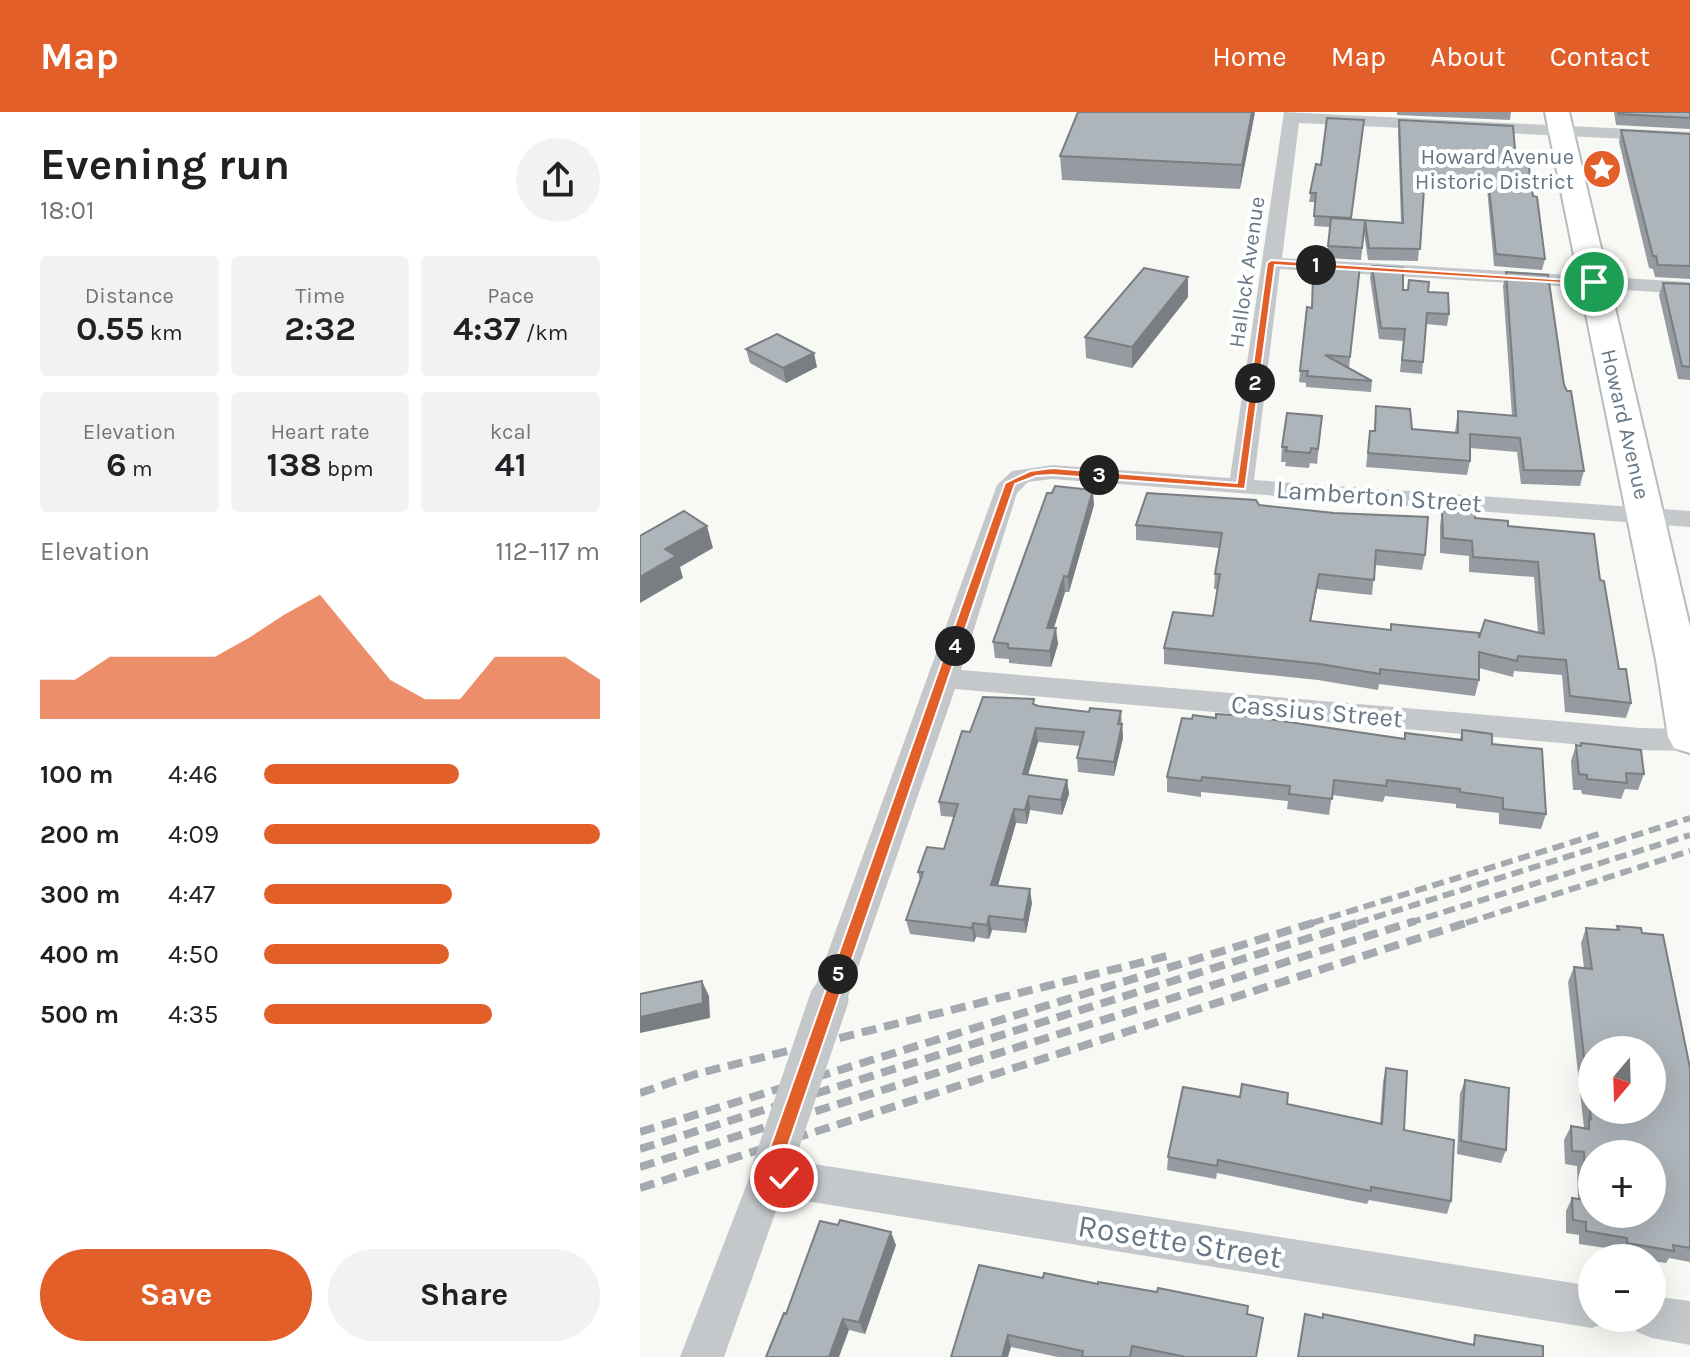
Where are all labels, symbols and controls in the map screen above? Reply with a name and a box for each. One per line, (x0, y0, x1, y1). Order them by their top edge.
text: Map (40, 34, 119, 79)
text: Home (1212, 40, 1287, 73)
text: Map (1331, 40, 1386, 73)
text: About (1430, 40, 1506, 73)
text: Contact (1550, 40, 1650, 73)
button: share (516, 138, 600, 222)
text: Evening run (40, 139, 290, 190)
place label: Howard Avenue Historic District (1415, 144, 1574, 195)
place icon: Howard Avenue Historic District (1581, 148, 1623, 190)
text: 18:01 (40, 195, 95, 226)
street label: Hallock Avenue (1224, 195, 1270, 349)
pin: 1 (1296, 245, 1336, 285)
pin (1560, 248, 1628, 316)
text: 1 (1312, 252, 1320, 278)
icon: arrive (1572, 260, 1616, 304)
text: Distance (85, 283, 174, 309)
text: Time (295, 283, 345, 309)
text: Pace (487, 283, 534, 309)
text: 0.55 (76, 309, 144, 349)
text: 2:32 (284, 309, 356, 349)
text: 4:37 (453, 309, 521, 349)
text: km (144, 320, 183, 346)
text: /km (521, 320, 568, 346)
street label: Howard Avenue (1595, 347, 1655, 502)
pin: 2 (1235, 363, 1275, 403)
text: 2 (1248, 370, 1262, 396)
text: Elevation (83, 419, 176, 445)
text: Heart rate (270, 419, 370, 445)
text: kcal (490, 419, 532, 445)
text: 6 (106, 445, 127, 485)
text: 138 (267, 445, 322, 485)
text: 41 (494, 445, 527, 485)
pin: 3 (1079, 455, 1119, 495)
text: m (127, 456, 153, 482)
text: bpm (322, 456, 373, 482)
text: 3 (1092, 462, 1106, 488)
street label: Lamberton Street (1275, 474, 1483, 519)
text: Elevation (40, 536, 150, 567)
text: 112–117 m (496, 536, 600, 567)
pin: 4 (935, 626, 975, 666)
text: 4 (948, 633, 962, 659)
street label: Cassius Street (1230, 689, 1404, 734)
text: 100 m (40, 759, 113, 790)
text: 4:46 (168, 759, 218, 790)
text: 200 m (40, 819, 120, 850)
text: 4:09 (168, 819, 219, 850)
text: 300 m (40, 879, 120, 910)
text: 4:47 (168, 879, 215, 910)
text: 400 m (40, 939, 120, 970)
text: 4:50 (168, 939, 219, 970)
pin: 5 (818, 954, 858, 994)
text: 5 (832, 961, 844, 987)
text: 500 m (40, 999, 119, 1030)
text: 4:35 (168, 999, 219, 1030)
north arrow (1578, 1036, 1666, 1124)
map controls (1578, 1036, 1666, 1332)
button: + (1578, 1140, 1666, 1228)
pin (750, 1144, 818, 1212)
icon: check (762, 1156, 806, 1200)
street label: Rosette Street (1075, 1207, 1285, 1276)
button: − (1578, 1244, 1666, 1332)
button: Save (40, 1249, 312, 1341)
button: Share (328, 1249, 600, 1341)

